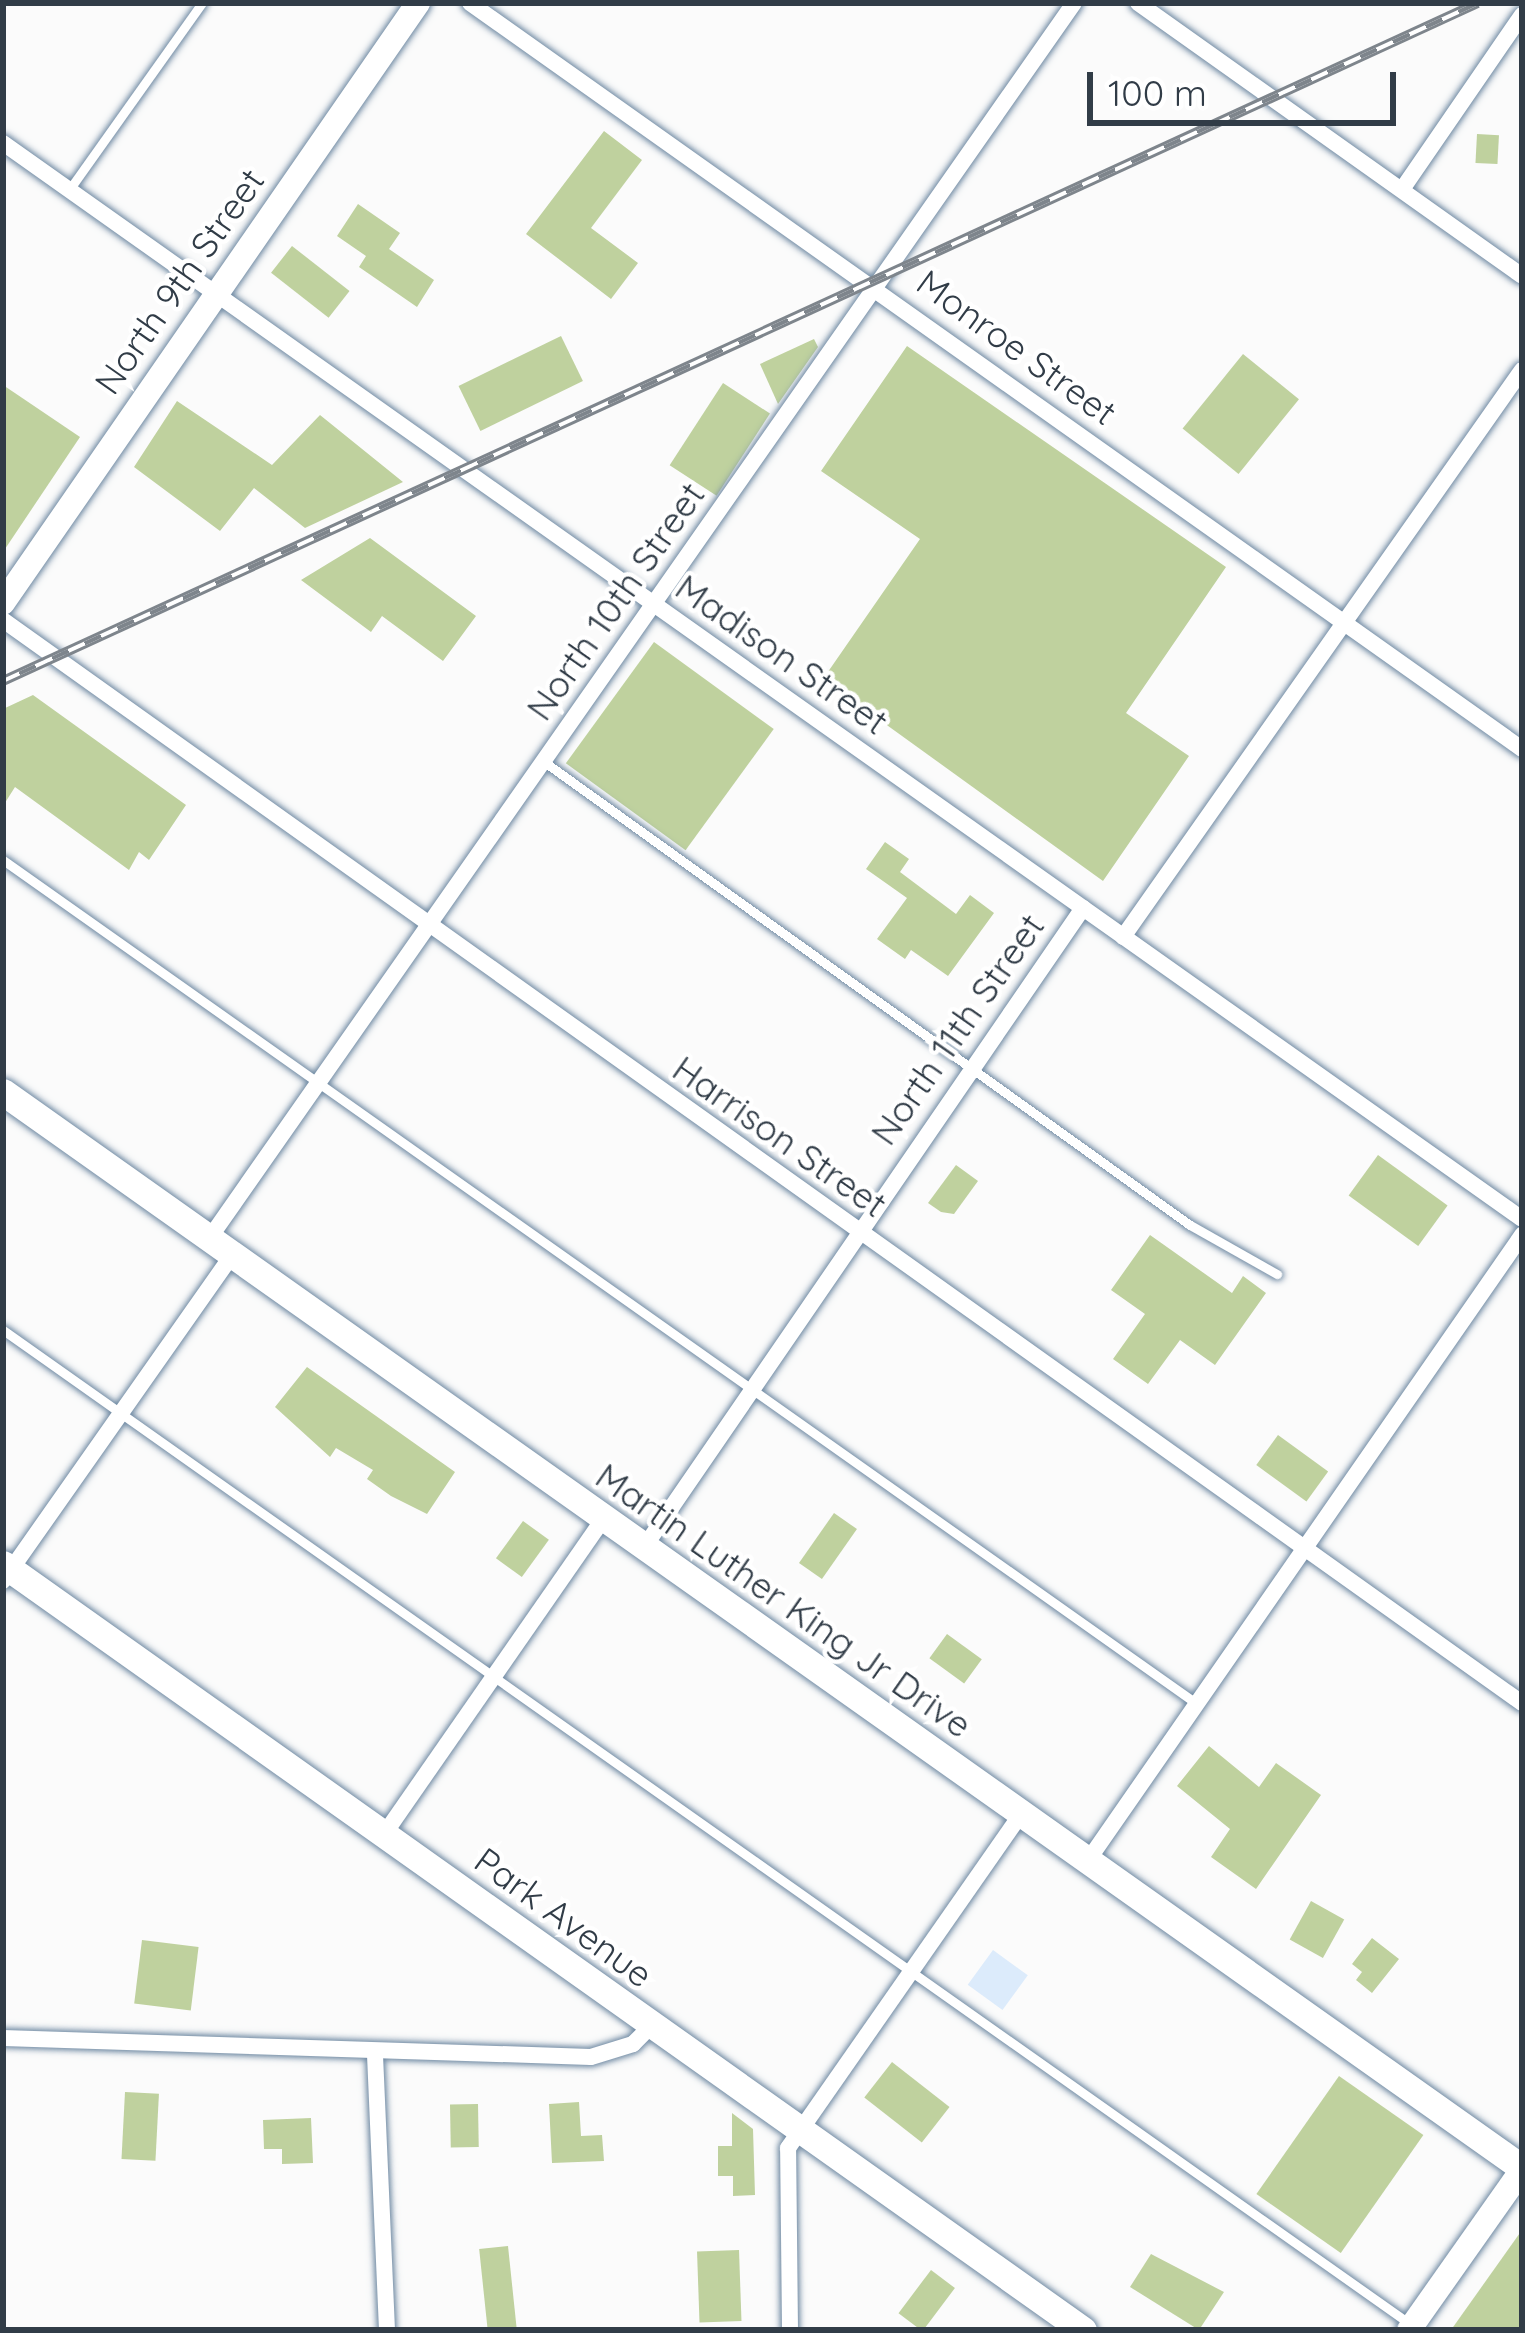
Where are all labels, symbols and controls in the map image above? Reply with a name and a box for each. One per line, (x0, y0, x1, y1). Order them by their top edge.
scale bar (1093, 48, 1402, 122)
text: 100 m (1108, 70, 1207, 115)
street label: North 9th Street (85, 160, 273, 402)
street label: Monroe Street (909, 260, 1125, 434)
street label: North 10th Street (517, 474, 713, 728)
street label: Madison Street (668, 565, 896, 743)
street label: North 11th Street (861, 905, 1053, 1153)
street label: Harrison Street (665, 1046, 895, 1226)
street label: Martin Luther King Jr Drive (588, 1454, 980, 1746)
street label: Park Avenue (467, 1838, 661, 1996)

